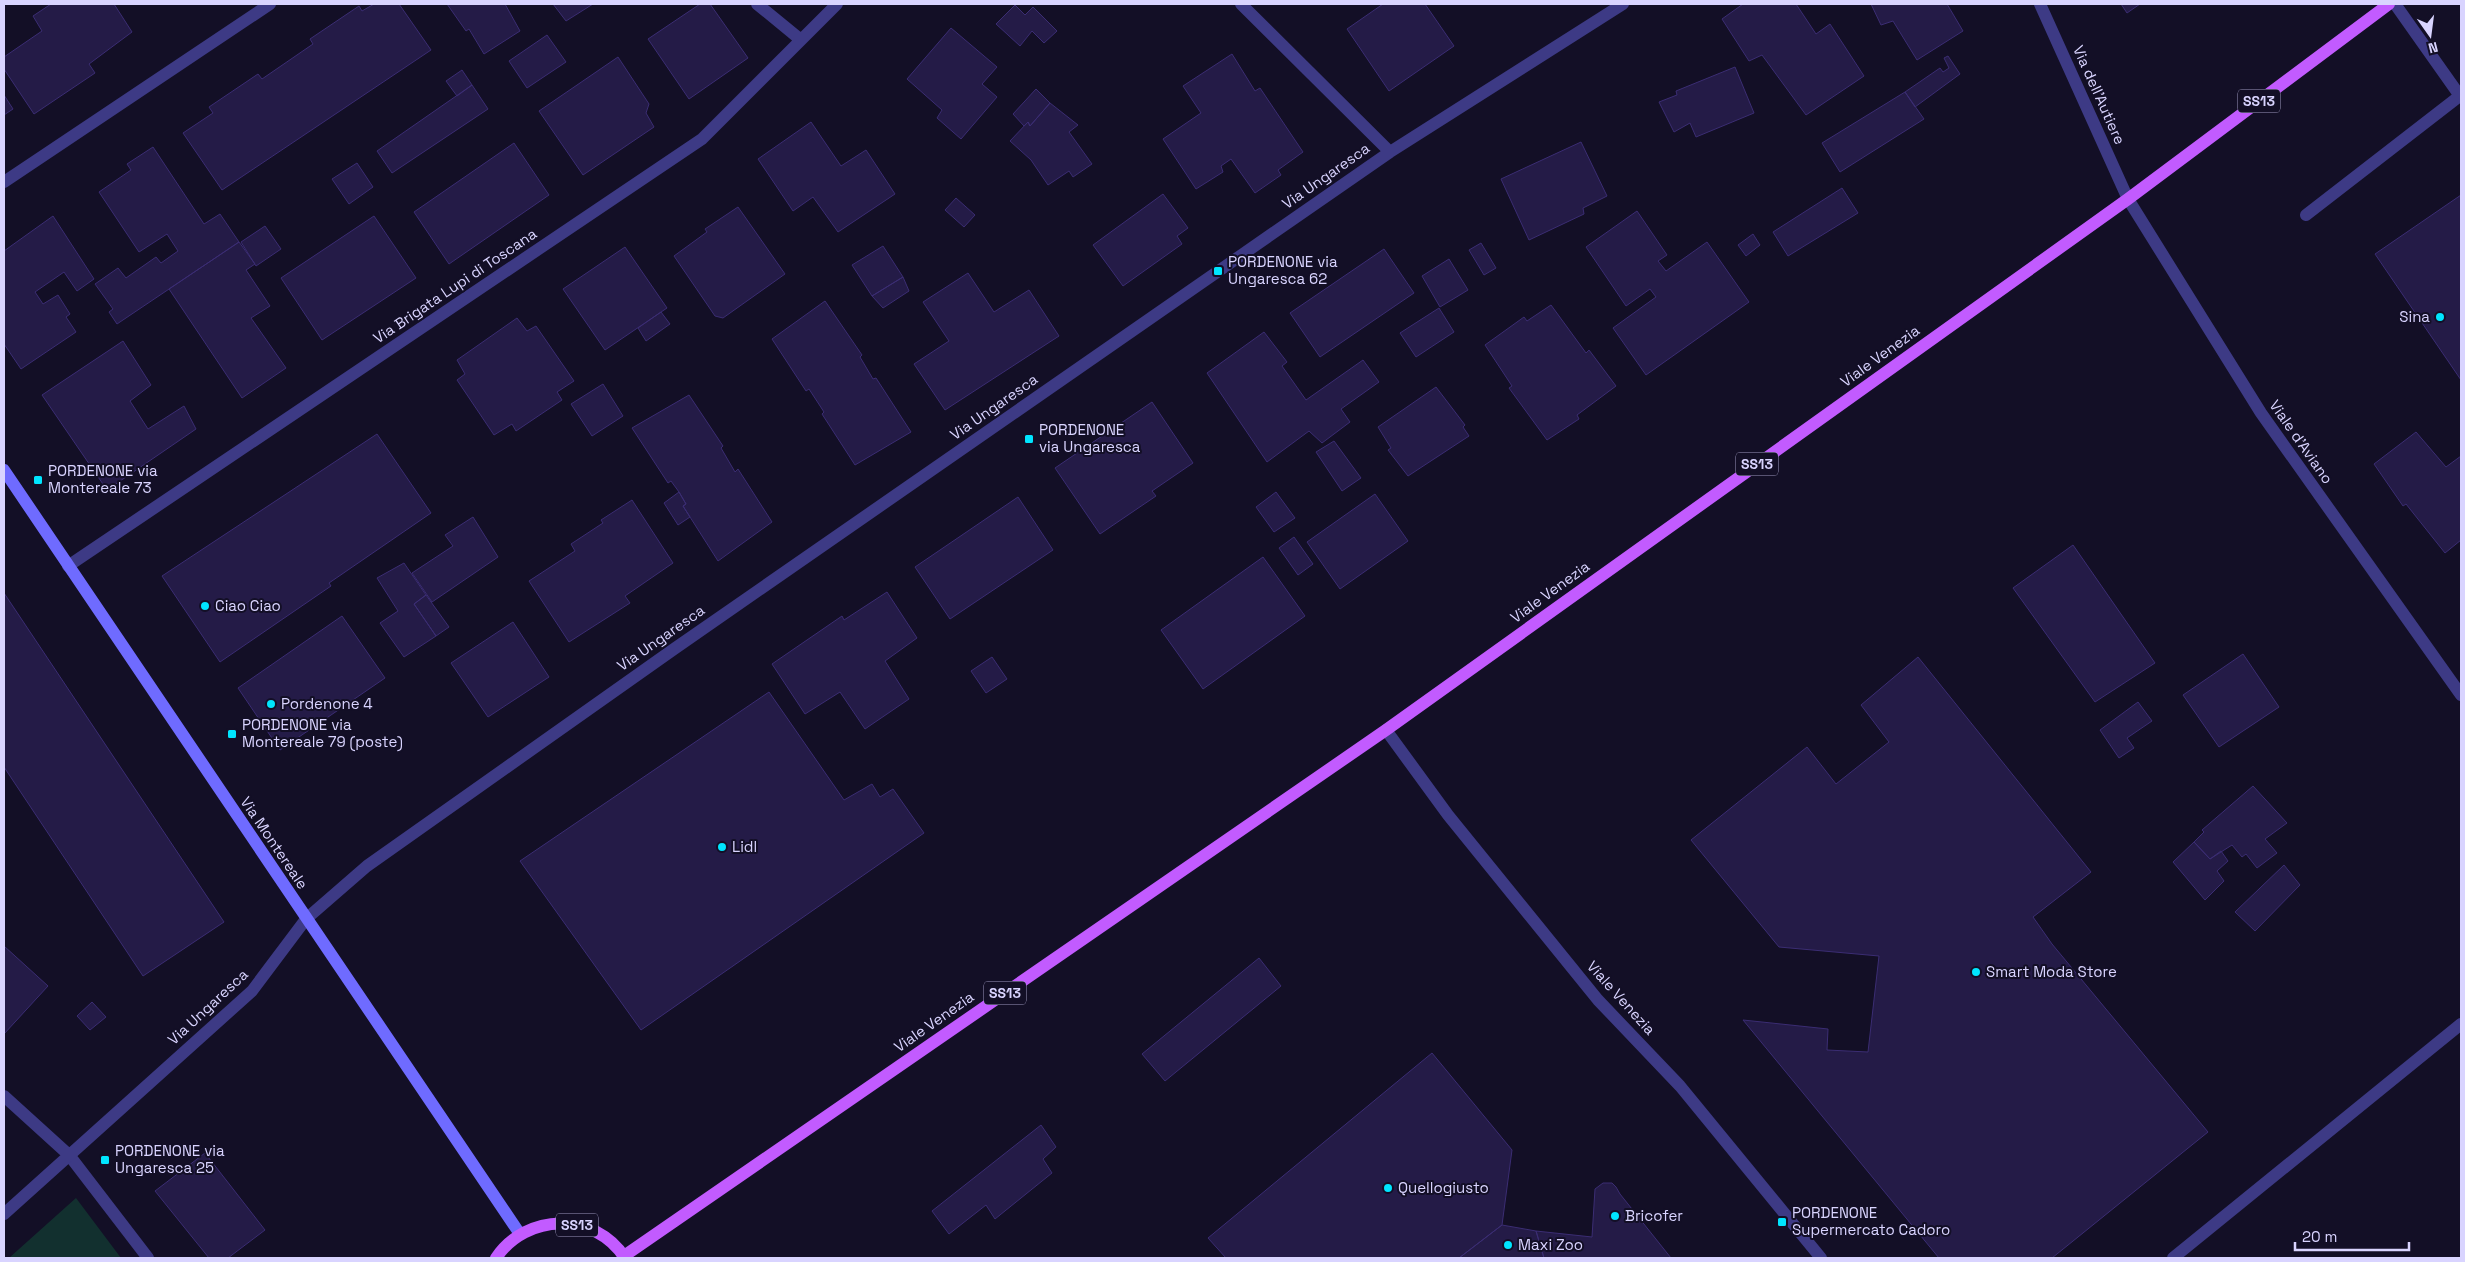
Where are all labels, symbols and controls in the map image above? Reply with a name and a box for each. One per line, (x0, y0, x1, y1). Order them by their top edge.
north arrow (2405, 10, 2455, 60)
text: N (2426, 38, 2440, 57)
street label: Via dell'Autiere (2069, 42, 2130, 147)
road number: SS13 (2238, 90, 2280, 112)
street label: Via Ungaresca (1278, 138, 1374, 213)
street label: Via Brigata Lupi di Toscana (369, 224, 540, 347)
place label: PORDENONE via Ungaresca 62 (1228, 252, 1338, 288)
marker: PORDENONE via Ungaresca 62 (1212, 265, 1224, 277)
place label: Sina (2399, 307, 2430, 326)
marker: Sina (2434, 311, 2446, 323)
street label: Viale Venezia (1836, 320, 1923, 391)
street label: Via Ungaresca (946, 369, 1042, 444)
street label: Viale d'Aviano (2265, 396, 2337, 487)
place label: PORDENONE via Ungaresca (1039, 420, 1141, 456)
marker: PORDENONE via Ungaresca (1023, 433, 1035, 445)
road number: SS13 (1736, 452, 1778, 476)
place label: PORDENONE via Montereale 73 (48, 461, 158, 497)
marker: PORDENONE via Montereale 73 (32, 474, 44, 486)
street label: Viale Venezia (1506, 556, 1593, 627)
place label: Ciao Ciao (215, 596, 281, 615)
marker: Ciao Ciao (199, 600, 211, 612)
street label: Via Ungaresca (613, 600, 709, 675)
place label: Pordenone 4 (281, 694, 373, 713)
marker: Pordenone 4 (265, 698, 277, 710)
place label: PORDENONE via Montereale 79 (poste) (242, 715, 403, 752)
marker: PORDENONE via Montereale 79 (poste) (226, 728, 238, 740)
street label: Via Montereale (236, 793, 312, 893)
place label: Lidl (732, 837, 757, 856)
marker: Lidl (716, 841, 728, 853)
street label: Viale Venezia (1583, 957, 1660, 1039)
place label: Smart Moda Store (1986, 962, 2117, 981)
street label: Via Ungaresca (164, 964, 252, 1049)
marker: Smart Moda Store (1970, 966, 1982, 978)
road number: SS13 (984, 981, 1026, 1004)
street label: Viale Venezia (890, 987, 978, 1056)
place label: PORDENONE via Ungaresca 25 (115, 1141, 225, 1177)
marker: PORDENONE via Ungaresca 25 (99, 1154, 111, 1166)
place label: Quellogiusto (1398, 1178, 1489, 1197)
marker: Quellogiusto (1382, 1182, 1394, 1194)
place label: PORDENONE Supermercato Cadoro (1792, 1203, 1950, 1239)
place label: Bricofer (1625, 1206, 1683, 1225)
marker: Bricofer (1609, 1210, 1621, 1222)
road number: SS13 (556, 1214, 598, 1236)
marker: PORDENONE Supermercato Cadoro (1776, 1216, 1788, 1228)
scale bar (2295, 1220, 2409, 1252)
text: 20 m (2302, 1227, 2337, 1246)
place label: Maxi Zoo (1518, 1235, 1583, 1254)
marker: Maxi Zoo (1502, 1239, 1514, 1251)

